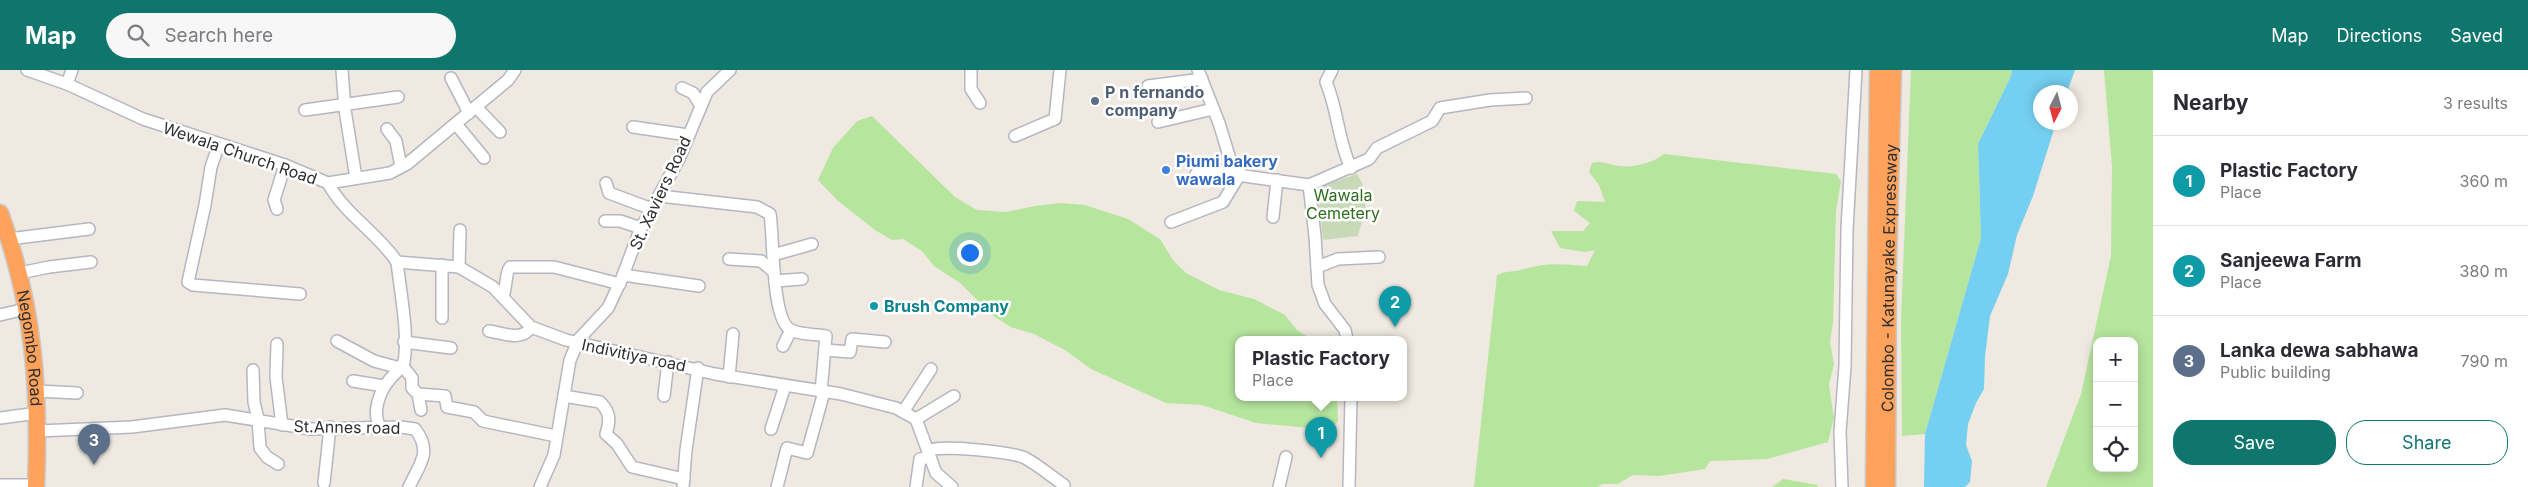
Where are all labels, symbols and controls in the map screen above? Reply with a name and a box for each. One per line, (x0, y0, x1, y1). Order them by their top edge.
search box (106, 13, 456, 58)
text: Map (25, 21, 76, 50)
icon: search (124, 21, 152, 49)
text: Search here (164, 24, 273, 47)
text: Map (2271, 25, 2309, 46)
text: Directions (2337, 25, 2422, 46)
text: Saved (2450, 25, 2503, 46)
place label: P n fernando company (1105, 82, 1204, 120)
north arrow (2033, 85, 2078, 130)
text: Nearby (2173, 90, 2248, 115)
text: 3 results (2443, 93, 2508, 113)
marker: P n fernando company (1089, 95, 1101, 107)
street label: Wewala Church Road (160, 117, 320, 189)
street label: St. Xaviers Road (625, 133, 695, 253)
street label: Colombo - Katunayake Expressway (1877, 144, 1901, 412)
place label: Piumi bakery wawala (1176, 151, 1278, 189)
text: Plastic Factory (2220, 159, 2358, 182)
marker: Piumi bakery wawala (1160, 164, 1172, 176)
text: 1 (2186, 171, 2192, 191)
text: 360 m (2460, 171, 2508, 191)
text: Place (2220, 182, 2262, 202)
park label: Wawala Cemetery (1306, 185, 1380, 223)
your location (957, 240, 983, 266)
text: Sanjeewa Farm (2220, 249, 2362, 272)
text: 2 (2184, 261, 2194, 281)
text: 380 m (2460, 261, 2508, 281)
text: Place (2220, 272, 2262, 292)
pin: 2 (1379, 286, 1411, 327)
street label: Negombo Road (13, 288, 47, 407)
place label: Brush Company (884, 296, 1009, 316)
marker: Brush Company (868, 300, 880, 312)
street label: Indivitiya road (580, 334, 688, 376)
popup (1235, 336, 1407, 401)
map controls (2093, 337, 2138, 472)
button: + (2093, 337, 2138, 382)
text: Lanka dewa sabhawa (2220, 339, 2418, 362)
text: Plastic Factory (1252, 347, 1390, 370)
text: 3 (2184, 351, 2194, 371)
text: 790 m (2461, 351, 2508, 371)
text: Public building (2220, 362, 2331, 382)
text: Place (1252, 370, 1294, 390)
button: − (2093, 382, 2138, 427)
street label: St.Annes road (294, 416, 400, 438)
pin: 1 (1305, 417, 1337, 458)
button: Save (2173, 420, 2336, 465)
button: Share (2346, 420, 2508, 465)
pin: 3 (78, 424, 110, 465)
button: locate (2093, 427, 2138, 472)

